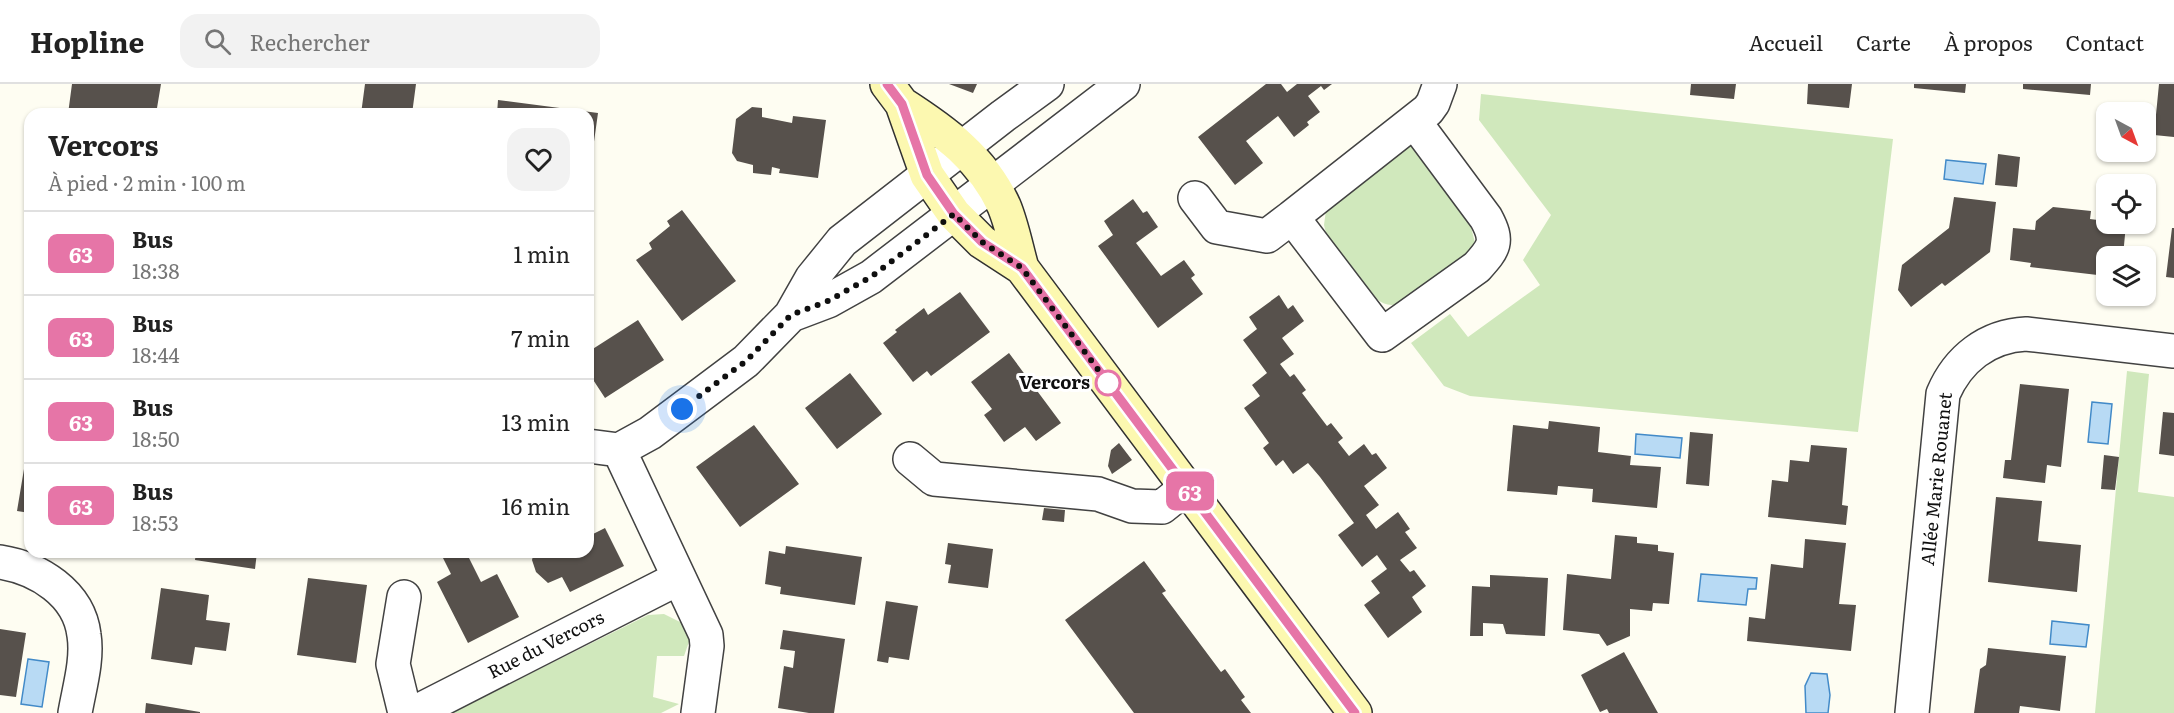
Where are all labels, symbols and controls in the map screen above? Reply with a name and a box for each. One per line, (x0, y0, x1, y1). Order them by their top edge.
search box (180, 14, 600, 68)
text: Hopline (30, 20, 144, 62)
icon: search (201, 25, 234, 58)
text: Rechercher (249, 25, 370, 58)
text: Accueil (1749, 26, 1823, 57)
text: Carte (1856, 26, 1911, 57)
text: À propos (1944, 26, 2033, 57)
text: Contact (2066, 26, 2144, 57)
north arrow (2096, 102, 2156, 162)
map controls (2096, 102, 2156, 306)
text: Vercors (48, 123, 158, 165)
button: heart (507, 128, 570, 191)
text: À pied · 2 min · 100 m (48, 167, 246, 197)
button: locate (2096, 174, 2156, 234)
text: Bus (132, 222, 173, 255)
text: 1 min (513, 237, 570, 270)
text: 63 (69, 238, 93, 269)
button: layers (2096, 246, 2156, 306)
text: 18:38 (132, 255, 179, 285)
text: Bus (132, 306, 173, 339)
text: 7 min (511, 321, 570, 354)
text: 63 (69, 322, 93, 353)
text: 18:44 (132, 339, 179, 369)
place label: Vercors (1019, 368, 1090, 395)
marker: Vercors (1095, 370, 1121, 396)
text: Bus (132, 390, 173, 423)
street label: Allée Marie Rouanet (1913, 390, 1958, 567)
your location (667, 394, 697, 424)
text: 13 min (501, 405, 570, 438)
text: 63 (69, 406, 93, 437)
text: 18:50 (132, 423, 180, 453)
line badge: 63 (1163, 472, 1217, 510)
text: Bus (132, 474, 173, 507)
text: 63 (1178, 476, 1202, 507)
text: 16 min (502, 489, 570, 522)
text: 63 (69, 490, 93, 521)
text: 18:53 (132, 507, 179, 537)
street label: Rue du Vercors (482, 603, 608, 685)

